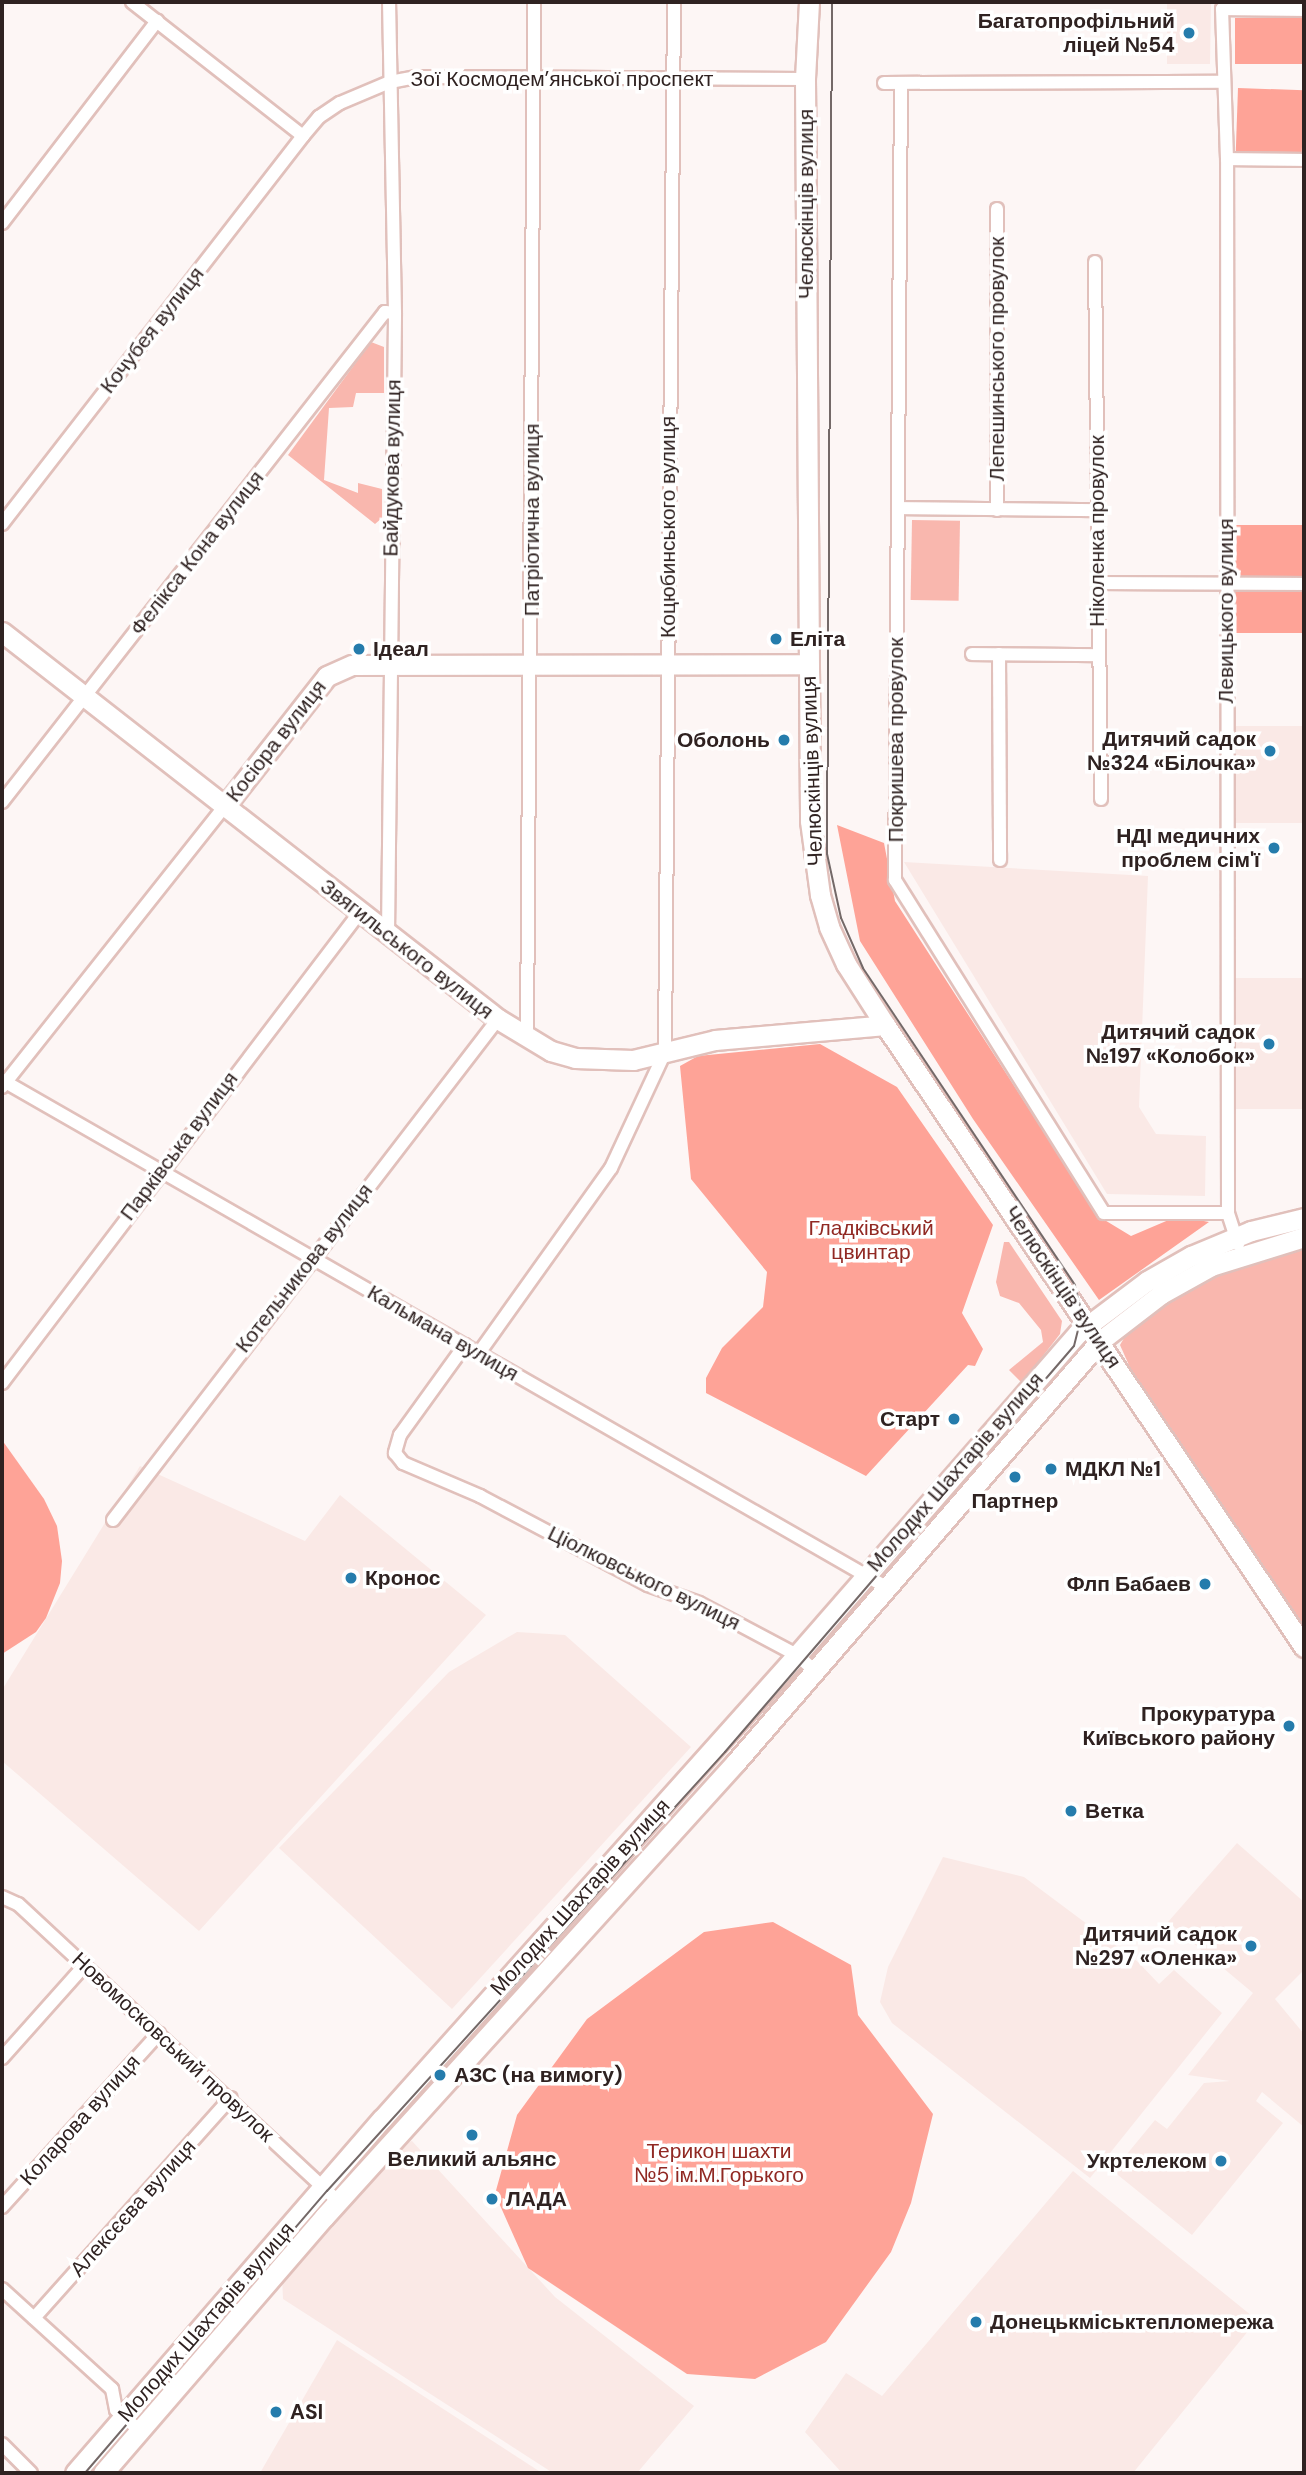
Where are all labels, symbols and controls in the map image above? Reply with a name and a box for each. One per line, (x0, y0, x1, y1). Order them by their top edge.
place label: Багатопрофільний ліцей №54 (978, 8, 1175, 58)
marker: Багатопрофільний ліцей №54 (1181, 25, 1197, 41)
street label: Зої Космодем’янської проспект (411, 66, 713, 92)
street label: Челюскінців вулиця (793, 109, 819, 299)
street label: Лепешинського провулок (984, 237, 1010, 481)
street label: Кочубея вулиця (95, 262, 209, 398)
street label: Байдукова вулиця (378, 379, 406, 557)
street label: Коцюбинського вулиця (655, 416, 681, 638)
street label: Патріотична вулиця (519, 424, 545, 616)
street label: Ніколенка провулок (1084, 435, 1110, 627)
street label: Фелікса Кона вулиця (125, 466, 269, 640)
street label: Левицького вулиця (1213, 519, 1239, 703)
place label: Еліта (790, 626, 845, 652)
marker: Еліта (768, 631, 784, 647)
place label: Ідеал (373, 636, 429, 662)
street label: Покришева провулок (883, 638, 909, 842)
marker: Ідеал (351, 641, 367, 657)
street label: Косіора вулиця (221, 675, 331, 807)
street label: Челюскінців вулиця (796, 675, 828, 867)
place label: Дитячий садок №324 «Білочка» (1087, 726, 1256, 776)
place label: Оболонь (677, 727, 770, 753)
marker: Оболонь (776, 732, 792, 748)
marker: Дитячий садок №324 «Білочка» (1262, 743, 1278, 759)
place label: НДІ медичних проблем сім'ї (1116, 823, 1260, 873)
marker: НДІ медичних проблем сім'ї (1266, 840, 1282, 856)
street label: Звягильського вулиця (315, 874, 499, 1024)
place label: Дитячий садок №197 «Колобок» (1086, 1019, 1255, 1069)
marker: Дитячий садок №197 «Колобок» (1261, 1036, 1277, 1052)
street label: Парківська вулиця (115, 1067, 243, 1225)
street label: Котельникова вулиця (230, 1178, 378, 1358)
street label: Челюскінців вулиця (999, 1201, 1127, 1373)
park label: Гладківський цвинтар (808, 1215, 934, 1265)
street label: Кальмана вулиця (363, 1280, 523, 1386)
street label: Молодих Шахтарів вулиця (861, 1367, 1049, 1577)
place label: Старт (880, 1406, 940, 1432)
marker: Старт (946, 1411, 962, 1427)
place label: МДКЛ №1 (1065, 1456, 1161, 1482)
marker: МДКЛ №1 (1043, 1461, 1059, 1477)
marker: Партнер (1007, 1469, 1023, 1485)
place label: Партнер (972, 1488, 1058, 1514)
street label: Ціолковського вулиця (544, 1520, 744, 1636)
place label: Кронос (365, 1565, 440, 1591)
marker: Кронос (343, 1570, 359, 1586)
place label: Флп Бабаев (1067, 1571, 1191, 1597)
marker: Флп Бабаев (1197, 1576, 1213, 1592)
place label: Прокуратура Київського району (1082, 1701, 1275, 1751)
marker: Прокуратура Київського району (1281, 1718, 1297, 1734)
street label: Молодих Шахтарів вулиця (485, 1793, 675, 2001)
place label: Ветка (1085, 1798, 1144, 1824)
marker: Ветка (1063, 1803, 1079, 1819)
place label: Дитячий садок №297 «Оленка» (1075, 1921, 1237, 1971)
marker: Дитячий садок №297 «Оленка» (1243, 1938, 1259, 1954)
street label: Новомосковський провулок (67, 1947, 279, 2147)
street label: Коларова вулиця (15, 2050, 145, 2190)
place label: АЗС (на вимогу) (454, 2062, 623, 2088)
marker: АЗС (на вимогу) (432, 2067, 448, 2083)
marker: Великий альянс (464, 2127, 480, 2143)
street label: Алексєєва вулиця (65, 2134, 201, 2282)
park label: Терикон шахти №5 ім.М.Горького (634, 2138, 804, 2188)
place label: Великий альянс (388, 2146, 556, 2172)
place label: Укртелеком (1087, 2148, 1207, 2174)
marker: Укртелеком (1213, 2153, 1229, 2169)
place label: ЛАДА (506, 2186, 567, 2212)
marker: ЛАДА (484, 2191, 500, 2207)
street label: Молодих Шахтарів вулиця (112, 2217, 300, 2427)
place label: Донецькміськтепломережа (990, 2309, 1274, 2335)
marker: Донецькміськтепломережа (968, 2314, 984, 2330)
place label: ASI (290, 2399, 323, 2425)
marker: ASI (268, 2404, 284, 2420)

